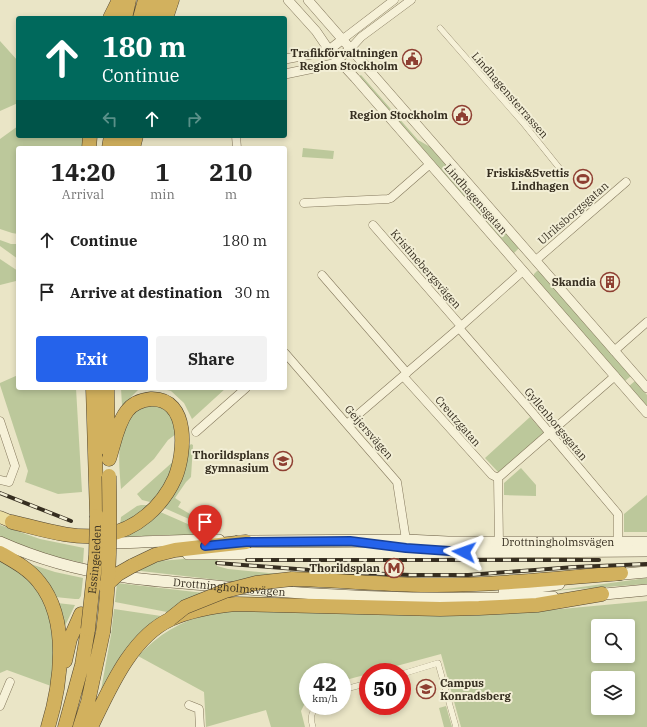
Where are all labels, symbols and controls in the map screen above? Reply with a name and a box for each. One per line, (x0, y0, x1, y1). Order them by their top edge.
text: 180 m (102, 28, 186, 65)
icon: ahead (36, 32, 88, 84)
place label: Trafikförvaltningen Region Stockholm (290, 46, 398, 73)
public building icon: Trafikförvaltningen Region Stockholm (401, 48, 423, 70)
street label: Lindhagensterrassen (469, 49, 551, 141)
text: Continue (102, 64, 179, 87)
public building icon: Region Stockholm (451, 104, 473, 126)
icon: left (99, 108, 121, 130)
icon: ahead (141, 108, 163, 130)
icon: right (183, 108, 205, 130)
place label: Region Stockholm (350, 108, 448, 122)
text: 14:20 (51, 156, 115, 188)
text: 1 (155, 156, 170, 188)
text: 210 (209, 156, 252, 188)
street label: Lindhagensgatan (441, 161, 511, 237)
place label: Friskis&Svettis Lindhagen (487, 166, 569, 193)
sports icon: Friskis&Svettis Lindhagen (572, 168, 594, 190)
street label: Ulriksborgsgatan (535, 178, 611, 248)
text: Arrival (62, 186, 104, 203)
text: min (150, 186, 175, 203)
text: m (225, 186, 237, 203)
street label: Kristinebergsvägen (388, 226, 464, 312)
icon: ahead (36, 229, 58, 251)
text: Continue (70, 231, 137, 250)
text: 180 m (222, 231, 267, 250)
building icon: Skandia (599, 271, 621, 293)
place label: Skandia (552, 275, 596, 289)
icon: arrive (36, 281, 58, 303)
text: Arrive at destination (70, 283, 222, 302)
text: 30 m (234, 283, 270, 302)
button: Exit (36, 336, 148, 382)
button: Share (156, 336, 267, 382)
street label: Gyllenborgsgatan (521, 385, 591, 463)
street label: Creutzgatan (432, 393, 484, 449)
street label: Geijersvägen (342, 402, 396, 462)
place label: Thorildsplans gymnasium (193, 448, 269, 475)
school or university icon: Thorildsplans gymnasium (272, 450, 294, 472)
pin (188, 505, 222, 546)
icon: arrive (194, 511, 216, 533)
street label: Essingeleden (85, 525, 104, 594)
position arrow (443, 531, 485, 573)
street label: Drottningholmsvägen (502, 535, 614, 549)
metro station icon: Thorildsplan (383, 557, 405, 579)
place label: Thorildsplan (309, 561, 380, 575)
street label: Drottningholmsvägen (173, 575, 286, 599)
map controls (591, 619, 635, 715)
button: search (591, 619, 635, 663)
speed limit sign: 50 (359, 663, 411, 715)
text: 42 (313, 670, 337, 697)
button: layers (591, 671, 635, 715)
place label: Campus Konradsberg (440, 676, 512, 703)
school or university icon: Campus Konradsberg (415, 678, 437, 700)
text: km/h (312, 692, 338, 705)

